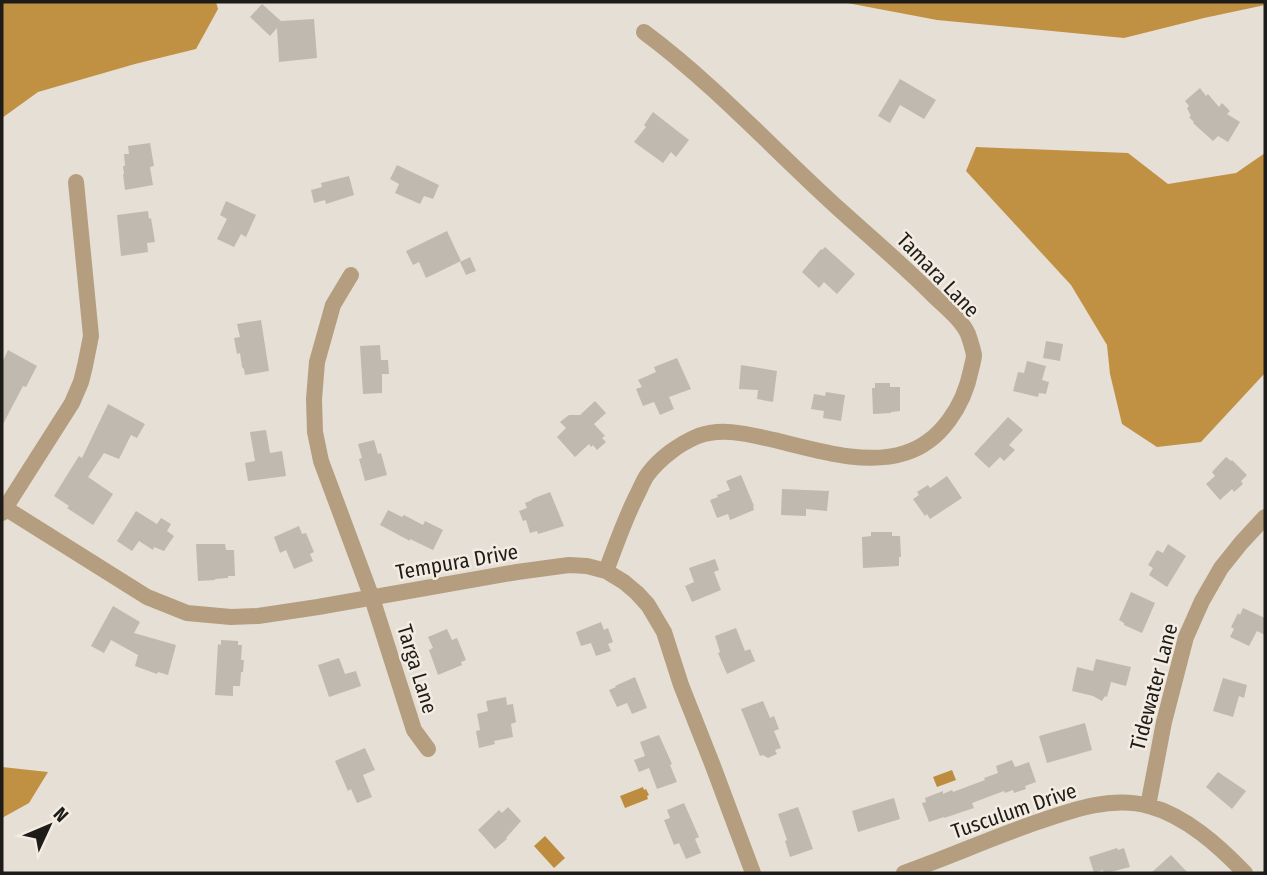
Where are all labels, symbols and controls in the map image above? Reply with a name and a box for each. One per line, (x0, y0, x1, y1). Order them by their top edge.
street label: Tamara Lane (891, 227, 985, 323)
street label: Tempura Drive (394, 538, 520, 586)
street label: Targa Lane (391, 621, 443, 717)
street label: Tidewater Lane (1125, 621, 1183, 753)
street label: Tusculum Drive (948, 777, 1080, 845)
north arrow (14, 791, 84, 861)
text: N (49, 802, 73, 827)

